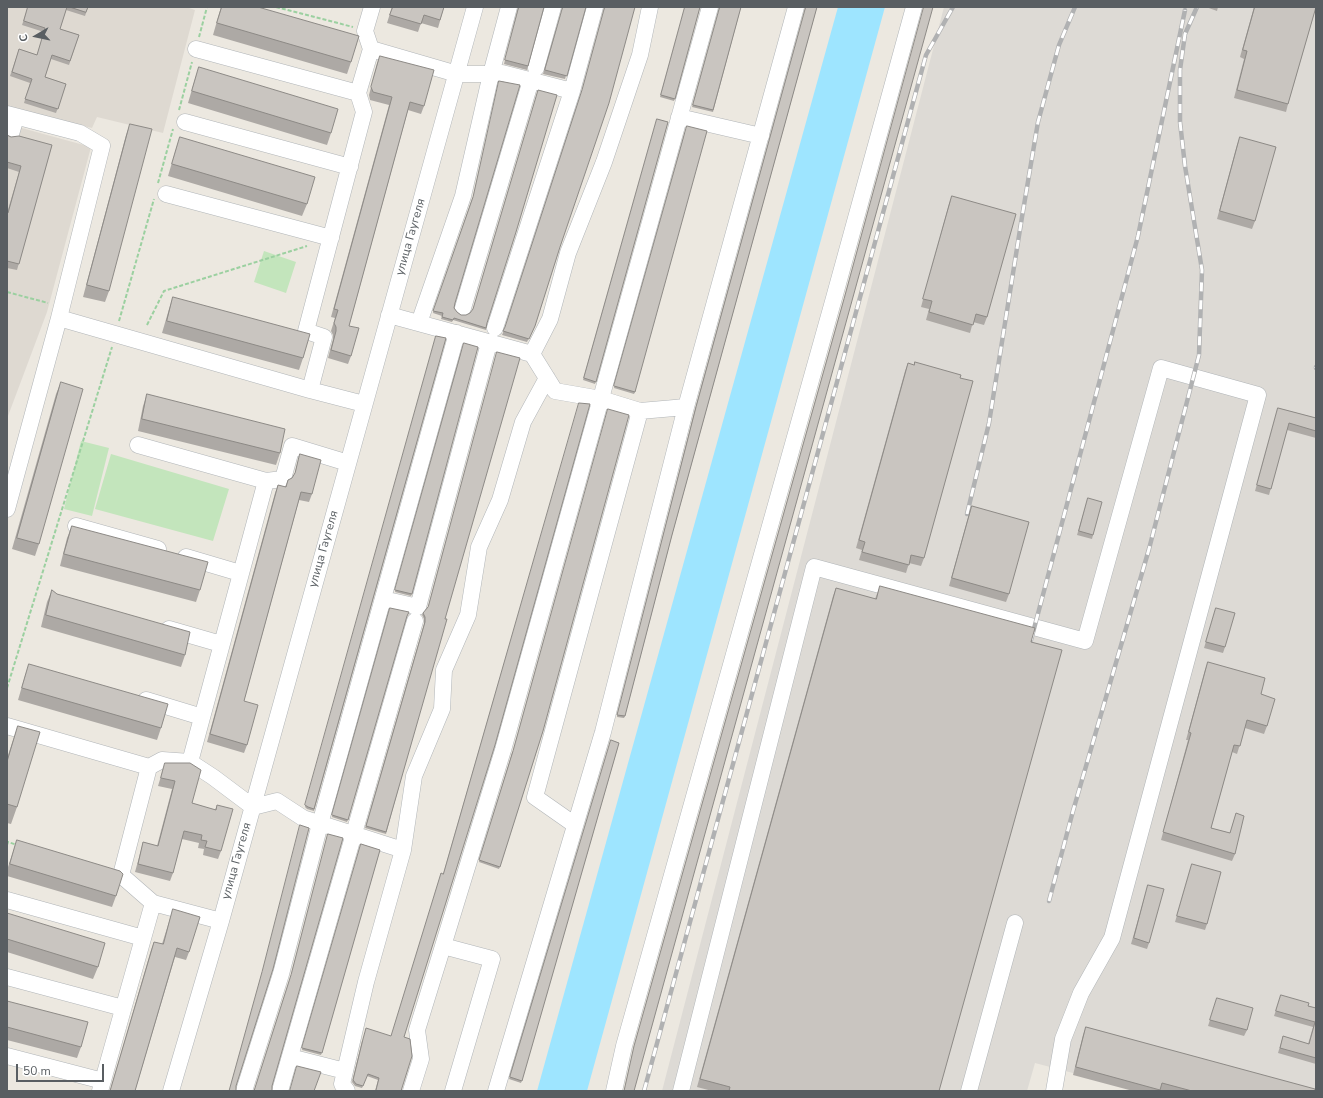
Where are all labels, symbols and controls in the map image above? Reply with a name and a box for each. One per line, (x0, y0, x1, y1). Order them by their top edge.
north arrow (16, 16, 56, 56)
text: С (16, 33, 32, 43)
street label: улица Гаугеля (393, 197, 429, 277)
street label: улица Гаугеля (306, 509, 342, 589)
street label: улица Гаугеля (219, 821, 255, 901)
scale bar (18, 1056, 106, 1082)
text: 50 m (23, 1063, 51, 1079)

